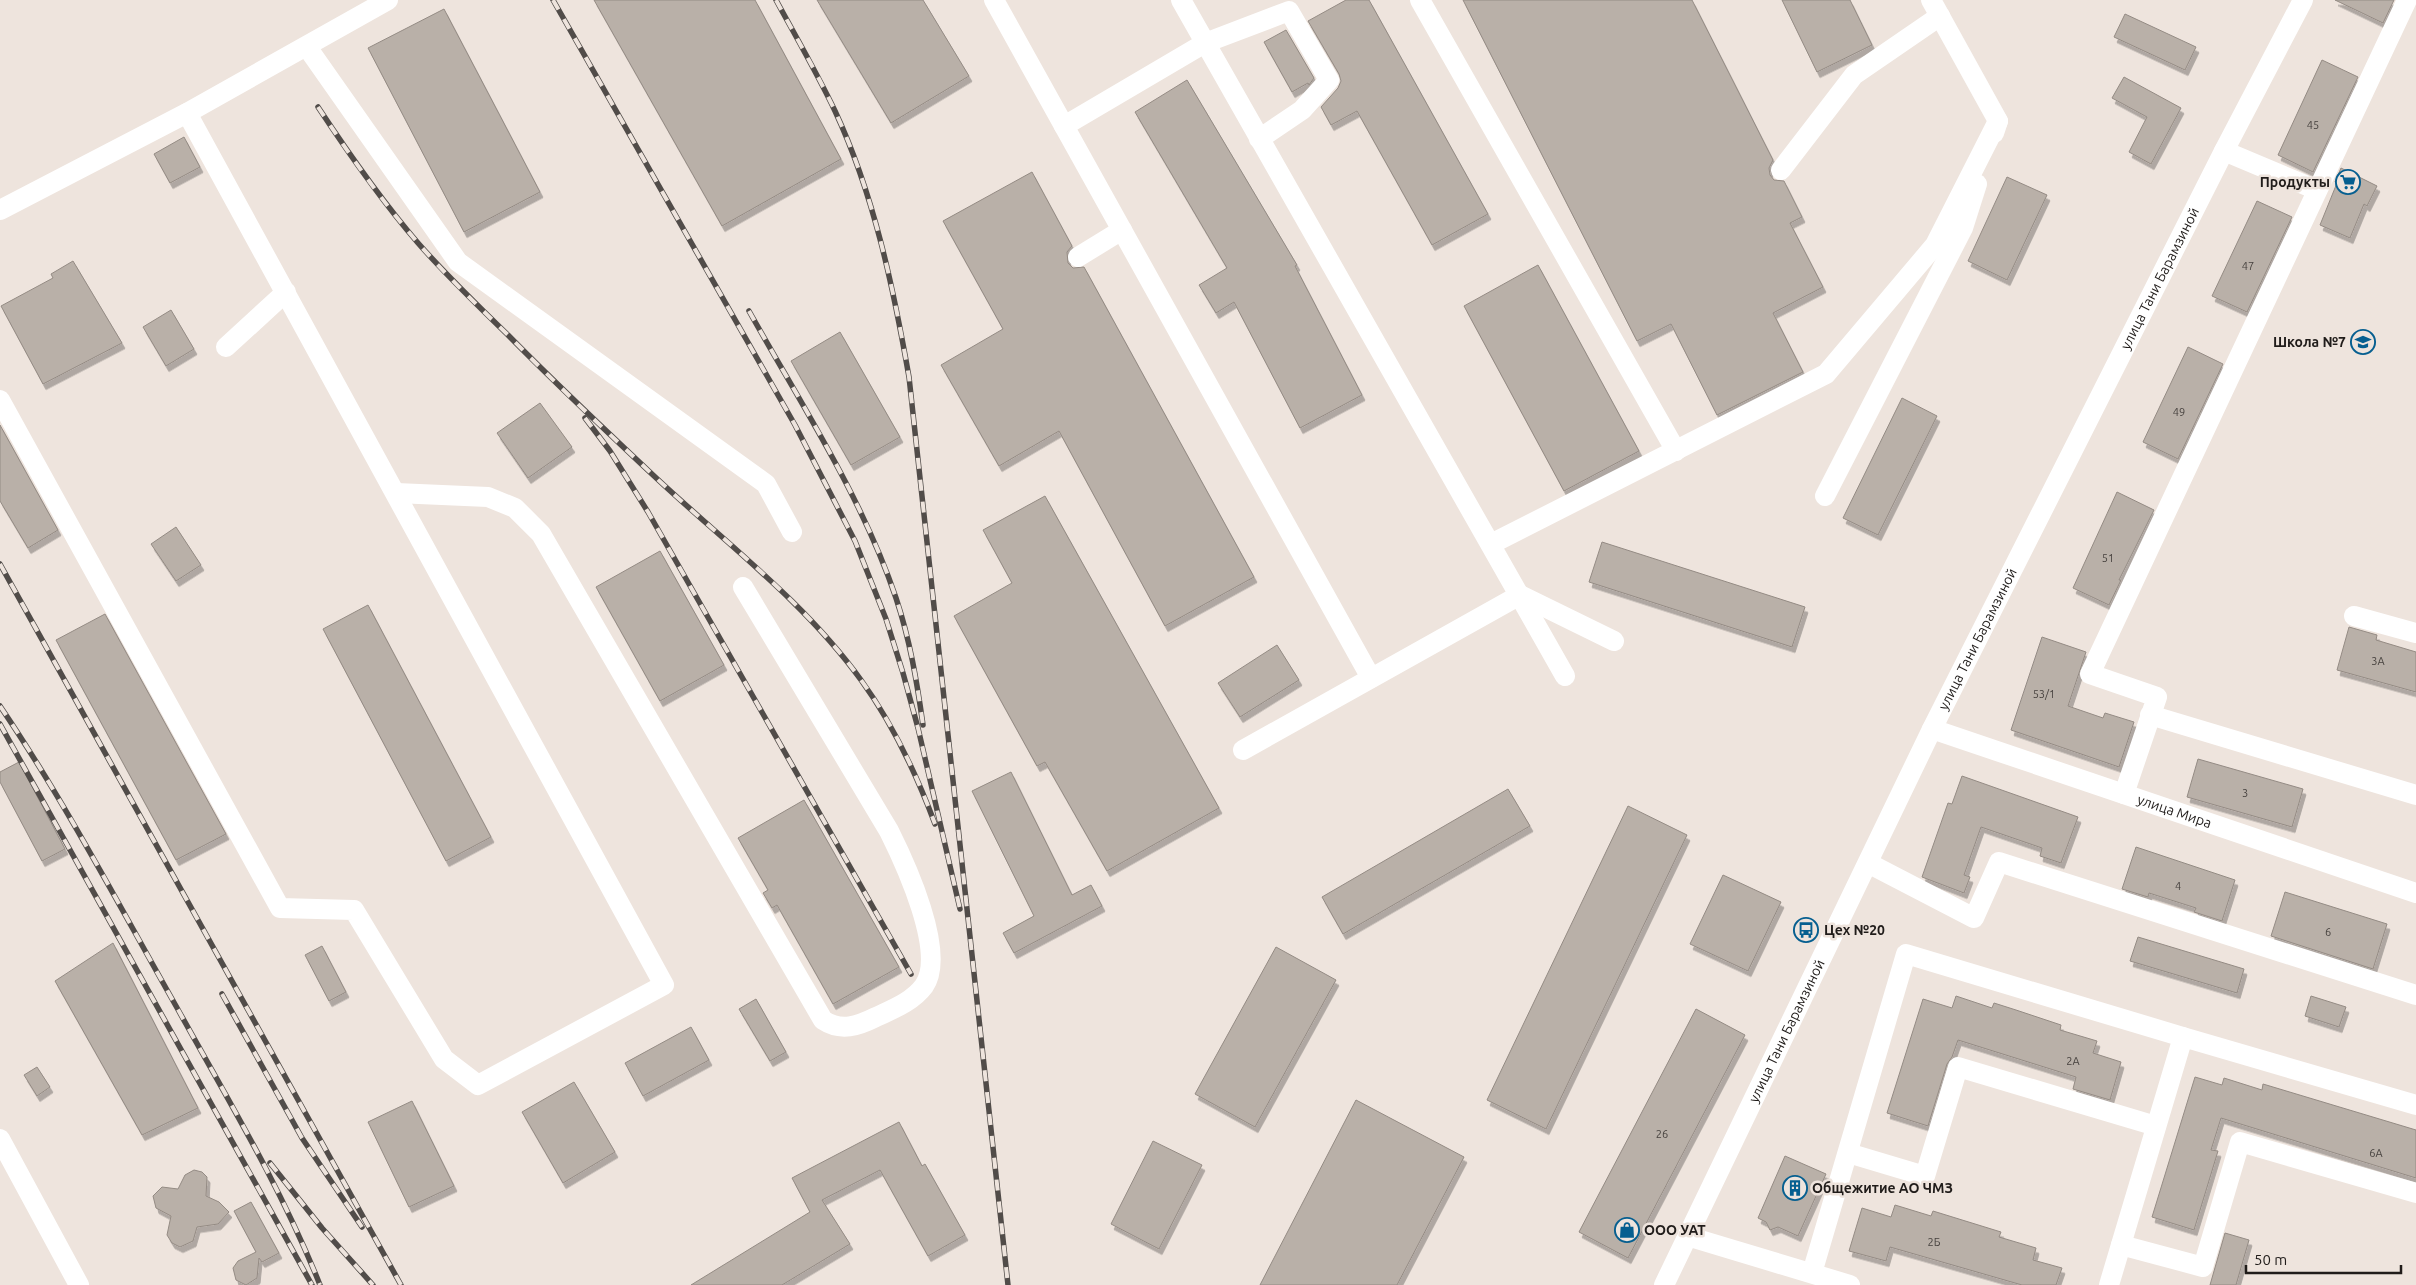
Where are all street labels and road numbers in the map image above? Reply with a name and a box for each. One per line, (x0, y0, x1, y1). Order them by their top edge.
street label: улица Тани Барамзиной (2117, 205, 2202, 352)
street label: улица Тани Барамзиной (1935, 565, 2020, 713)
street label: улица Мира (2135, 791, 2214, 831)
street label: улица Тани Барамзиной (1745, 957, 1828, 1105)

